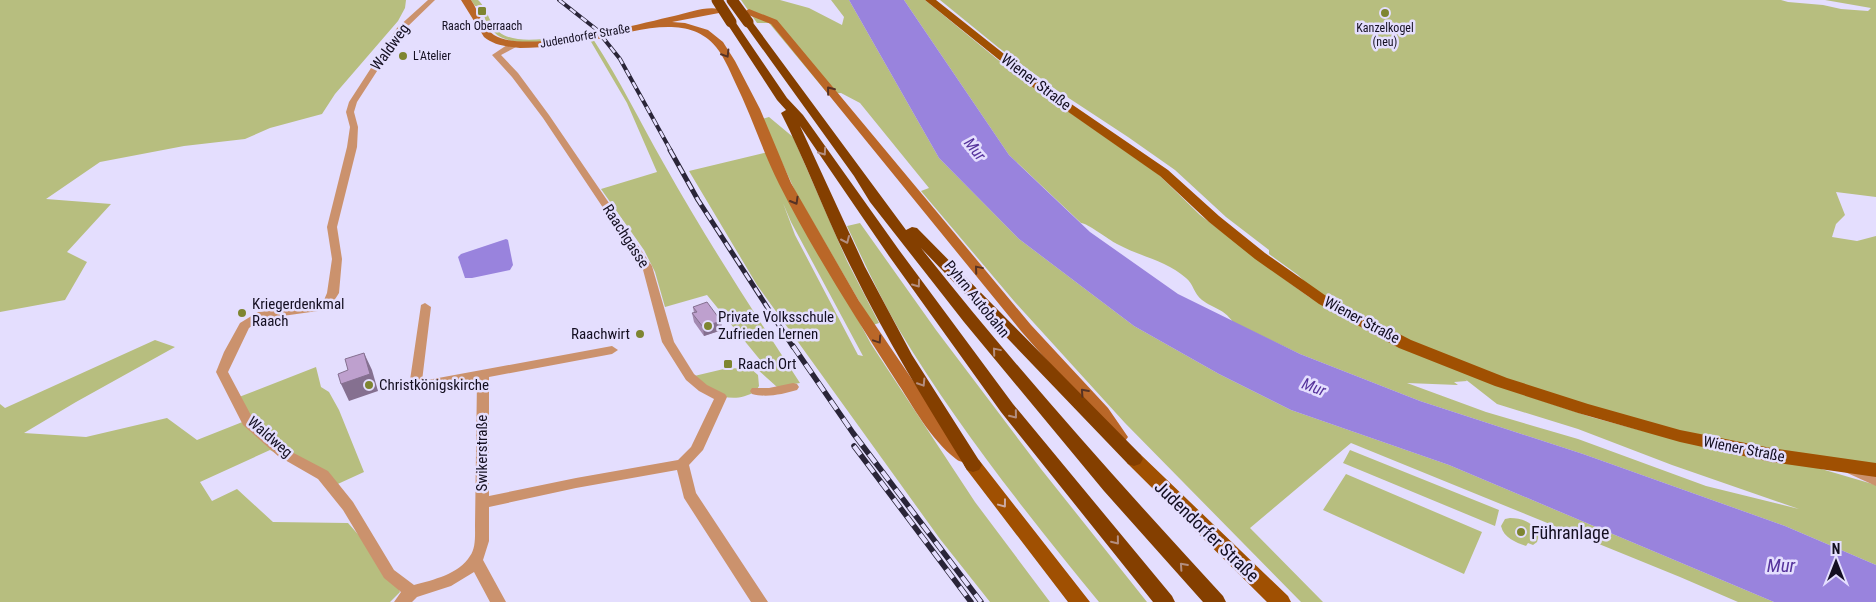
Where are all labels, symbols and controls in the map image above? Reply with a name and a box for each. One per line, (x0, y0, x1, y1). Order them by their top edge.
marker: Raach Oberraach (476, 5, 488, 17)
marker: Kanzelkogel (neu) (1379, 7, 1391, 19)
place label: Raach Oberraach (442, 19, 523, 33)
street label: Waldweg (367, 20, 413, 74)
street label: Judendorfer Straße (539, 21, 632, 51)
place label: Kanzelkogel (neu) (1356, 21, 1414, 49)
one-way arrow (720, 48, 729, 58)
place label: L'Atelier (413, 49, 451, 63)
marker: L'Atelier (397, 50, 409, 62)
street label: Wiener Straße (998, 50, 1074, 114)
one-way arrow (827, 87, 836, 96)
water label: Mur (960, 134, 991, 165)
one-way arrow (817, 146, 826, 156)
one-way arrow (789, 195, 799, 204)
street label: Raachgasse (599, 201, 653, 271)
one-way arrow (839, 235, 850, 244)
street label: Pyhrn Autobahn (940, 257, 1014, 341)
one-way arrow (974, 266, 983, 275)
one-way arrow (912, 278, 920, 287)
street label: Wiener Straße (1321, 293, 1403, 347)
place label: Kriegerdenkmal Raach (252, 295, 345, 330)
marker: Kriegerdenkmal Raach (236, 307, 248, 319)
place label: Private Volksschule Zufrieden Lernen (718, 308, 834, 343)
marker: Private Volksschule Zufrieden Lernen (702, 320, 714, 332)
place label: Raachwirt (571, 325, 630, 343)
marker: Raachwirt (634, 328, 646, 340)
one-way arrow (872, 335, 881, 344)
one-way arrow (993, 347, 1002, 356)
place label: Raach Ort (738, 355, 796, 373)
marker: Raach Ort (722, 358, 734, 370)
water label: Mur (1299, 374, 1330, 401)
place label: Christkönigskirche (379, 376, 489, 394)
one-way arrow (916, 378, 925, 387)
marker: Christkönigskirche (363, 379, 375, 391)
one-way arrow (1081, 389, 1090, 398)
one-way arrow (1008, 409, 1016, 418)
street label: Waldweg (244, 413, 296, 461)
street label: Swikerstraße (473, 415, 491, 491)
street label: Wiener Straße (1702, 432, 1786, 466)
street label: Judendorfer Straße (1150, 476, 1264, 586)
one-way arrow (997, 498, 1005, 507)
place label: Führanlage (1531, 522, 1609, 543)
marker: Führanlage (1515, 526, 1527, 538)
one-way arrow (1110, 536, 1119, 545)
north arrow (1811, 537, 1861, 587)
text: N (1832, 541, 1840, 557)
water label: Mur (1767, 554, 1796, 577)
one-way arrow (1180, 562, 1189, 571)

